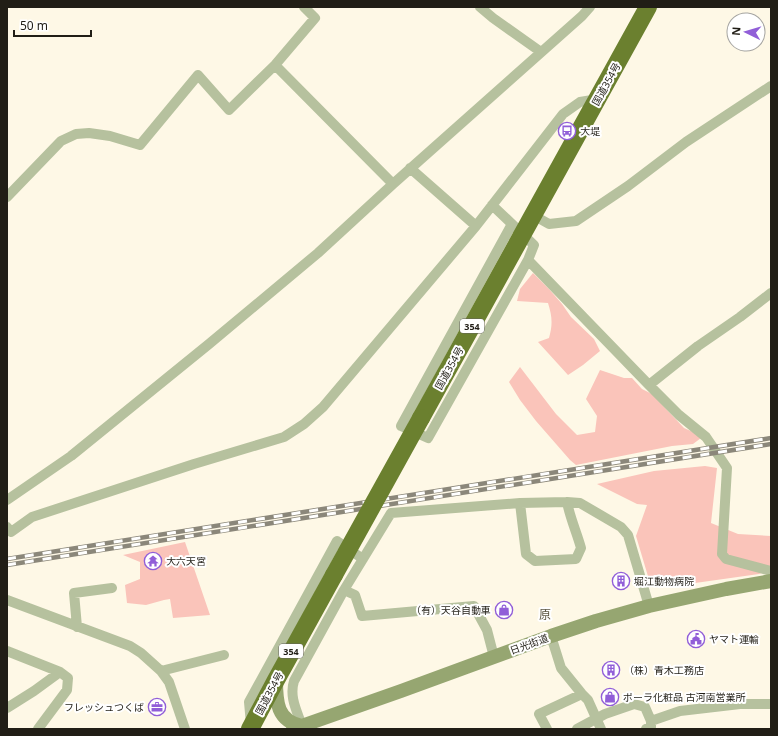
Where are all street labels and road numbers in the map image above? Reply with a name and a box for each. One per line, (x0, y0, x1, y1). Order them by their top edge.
street label: 国道354号 (588, 60, 624, 108)
road number: 354 (460, 319, 484, 333)
street label: 国道354号 (431, 344, 467, 392)
street label: 日光街道 (508, 631, 550, 657)
road number: 354 (279, 644, 303, 658)
street label: 国道354号 (252, 669, 286, 717)

